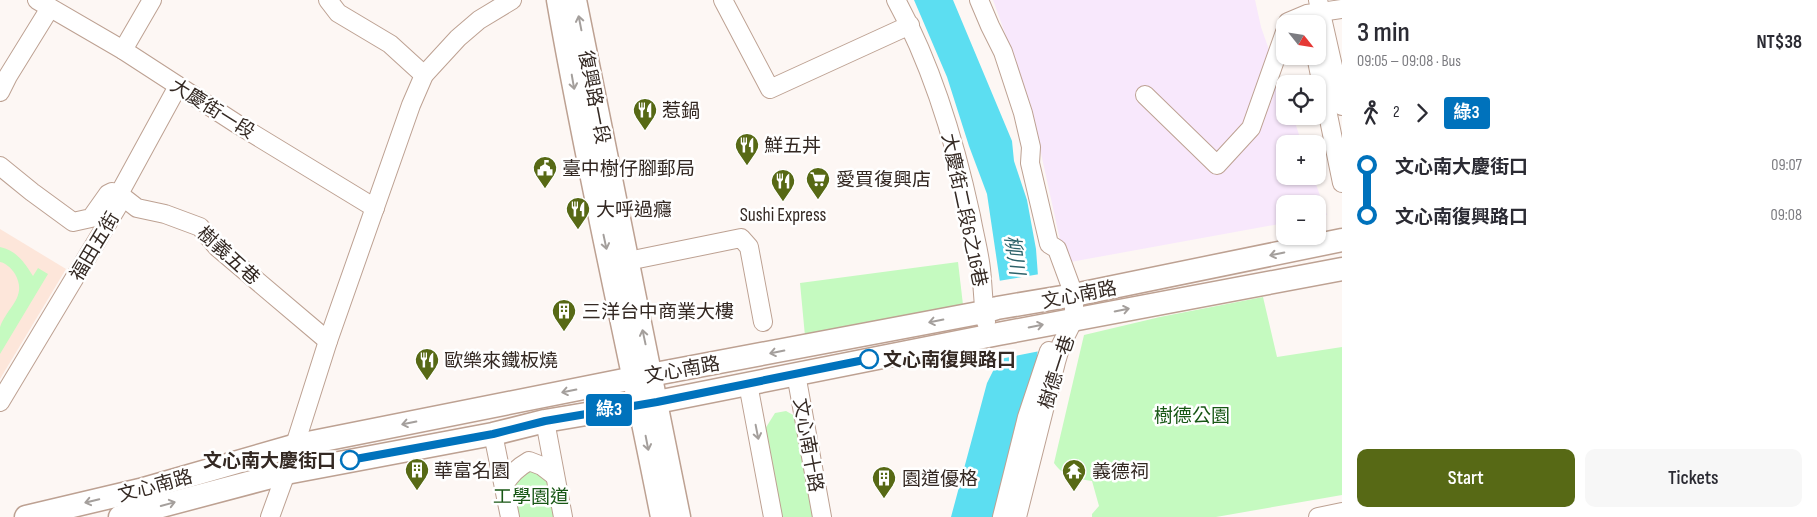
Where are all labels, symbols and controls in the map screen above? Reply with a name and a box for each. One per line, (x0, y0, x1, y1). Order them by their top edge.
north arrow (1276, 15, 1326, 65)
map controls (1276, 15, 1326, 245)
one-way arrow (575, 16, 584, 32)
text: 3 min (1357, 16, 1410, 49)
text: NT$38 (1756, 31, 1802, 54)
street label: 復興路一段 (573, 48, 614, 146)
text: 09:05 – 09:08 · Bus (1357, 52, 1461, 71)
street label: 大慶街一段 (166, 74, 259, 144)
one-way arrow (568, 74, 578, 90)
button: locate (1276, 75, 1326, 125)
restaurant icon: 惹鍋 (632, 97, 658, 131)
icon: walk (1357, 99, 1385, 127)
icon: forward (1408, 99, 1436, 127)
place label: 惹鍋 (662, 100, 700, 123)
text: 綠3 (1454, 102, 1480, 123)
text: 2 (1393, 103, 1400, 122)
street label: 大慶街二段6之16巷 (936, 131, 991, 289)
restaurant icon: 鮮五丼 (734, 132, 760, 166)
place label: 鮮五丼 (764, 135, 821, 158)
button: + (1276, 135, 1326, 185)
public building icon: 臺中樹仔腳郵局 (532, 155, 558, 189)
text: 文心南大慶街口 (1395, 156, 1528, 179)
text: 09:07 (1771, 156, 1802, 175)
place label: 臺中樹仔腳郵局 (562, 158, 695, 181)
supermarket icon: 愛買復興店 (805, 166, 831, 200)
restaurant icon: Sushi Express (770, 168, 796, 202)
place label: 愛買復興店 (836, 169, 931, 192)
button: − (1276, 195, 1326, 245)
restaurant icon: 大呼過癮 (565, 196, 591, 230)
place label: 大呼過癮 (596, 199, 672, 222)
place label: Sushi Express (740, 204, 826, 227)
text: 文心南復興路口 (1395, 206, 1528, 229)
text: 09:08 (1771, 206, 1802, 225)
street label: 福田五街 (66, 208, 125, 285)
street label: 樹義五巷 (192, 222, 264, 290)
one-way arrow (601, 233, 610, 249)
water label: 柳川 (999, 234, 1029, 279)
one-way arrow (1270, 250, 1286, 259)
street label: 文心南路 (1040, 277, 1119, 314)
building icon: 三洋台中商業大樓 (551, 298, 577, 332)
place label: 三洋台中商業大樓 (582, 301, 734, 324)
one-way arrow (1114, 305, 1130, 315)
one-way arrow (929, 317, 945, 327)
one-way arrow (1028, 321, 1044, 331)
one-way arrow (638, 329, 648, 345)
street label: 樹德一巷 (1035, 333, 1080, 412)
restaurant icon: 歐樂來鐵板燒 (414, 347, 440, 381)
one-way arrow (769, 347, 785, 357)
marker: 文心南復興路口 (859, 349, 879, 369)
place label: 文心南復興路口 (883, 349, 1016, 372)
place label: 歐樂來鐵板燒 (444, 350, 558, 373)
street label: 文心南路 (643, 353, 722, 388)
one-way arrow (561, 386, 577, 396)
line badge: 綠3 (586, 394, 632, 426)
street label: 文心南十路 (788, 396, 827, 494)
text: 綠3 (596, 399, 622, 420)
park label: 樹德公園 (1154, 405, 1230, 428)
one-way arrow (402, 418, 418, 428)
one-way arrow (753, 423, 762, 439)
one-way arrow (643, 434, 653, 450)
button: Start (1357, 449, 1575, 507)
button: Tickets (1585, 449, 1802, 507)
place label: 文心南大慶街口 (203, 450, 336, 473)
marker: 文心南大慶街口 (340, 450, 360, 470)
building icon: 華富名園 (404, 457, 430, 491)
temple icon: 義德祠 (1061, 458, 1087, 492)
place label: 華富名園 (434, 460, 510, 483)
place label: 義德祠 (1092, 461, 1149, 484)
building icon: 園道優格 (871, 465, 897, 499)
street label: 文心南路 (116, 466, 195, 507)
place label: 園道優格 (902, 468, 978, 491)
park label: 工學園道 (493, 486, 569, 509)
one-way arrow (85, 496, 101, 506)
one-way arrow (159, 499, 175, 508)

